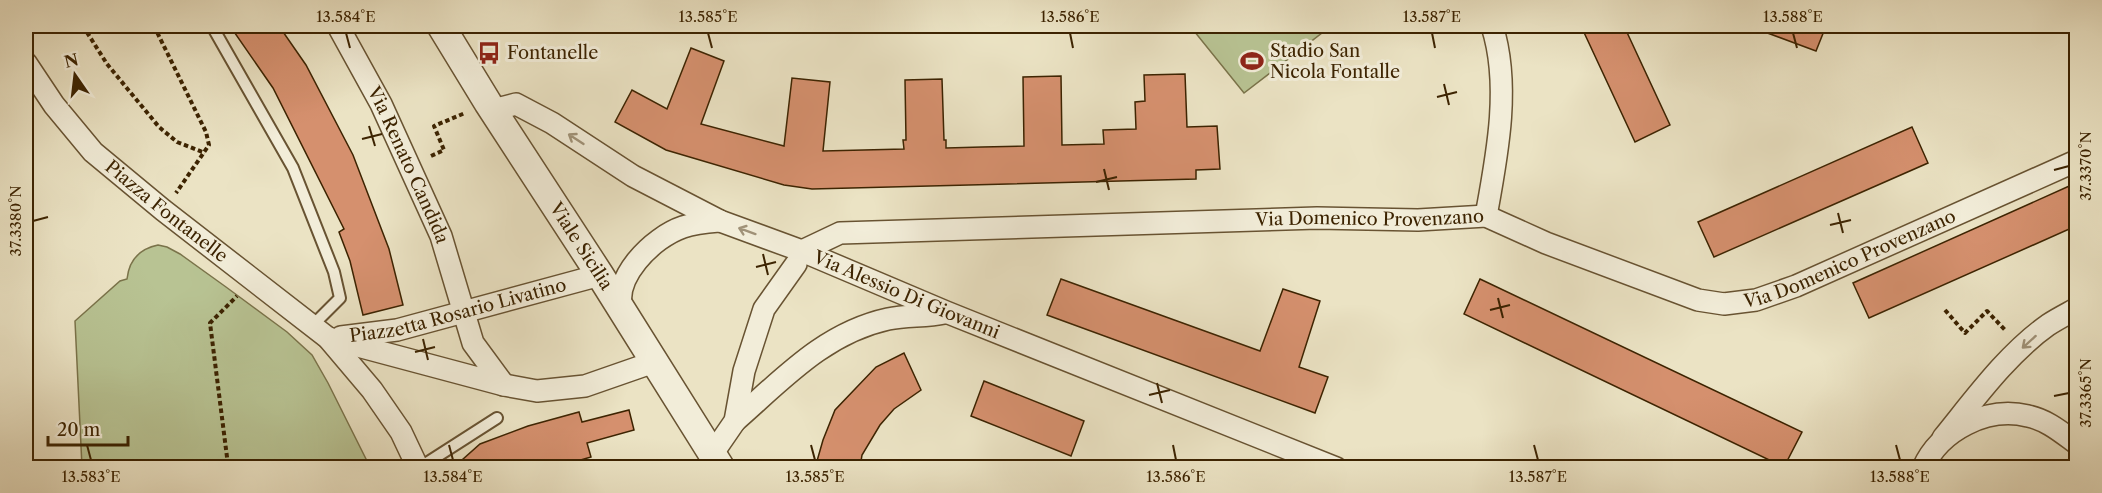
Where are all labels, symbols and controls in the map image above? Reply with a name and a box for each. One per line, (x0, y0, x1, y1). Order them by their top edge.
text: 13.584°E (316, 7, 376, 26)
text: 13.585°E (678, 7, 738, 26)
text: 13.586°E (1040, 7, 1100, 26)
text: 13.587°E (1403, 7, 1461, 26)
text: 13.588°E (1763, 7, 1823, 26)
bus stop icon: Fontanelle (476, 40, 502, 66)
place label: Stadio San Nicola Fontalle (1270, 40, 1400, 83)
place label: Fontanelle (507, 42, 598, 64)
north arrow (45, 45, 105, 105)
sports icon: Stadio San Nicola Fontalle (1239, 48, 1265, 74)
text: N (62, 49, 81, 72)
street label: Via Renato Candida (362, 82, 454, 246)
text: 37.3370°N (2076, 131, 2095, 201)
one-way arrow (568, 133, 585, 145)
street label: Piazza Fontanelle (101, 156, 232, 267)
text: 37.3380°N (6, 185, 25, 257)
street label: Viale Sicilia (544, 197, 618, 294)
street label: Via Domenico Provenzano (1254, 205, 1485, 231)
street label: Via Domenico Provenzano (1741, 205, 1959, 313)
one-way arrow (738, 225, 757, 236)
street label: Via Alessio Di Giovanni (809, 246, 1003, 344)
street label: Piazzetta Rosario Livatino (348, 274, 569, 347)
one-way arrow (2022, 335, 2037, 349)
text: 37.3365°N (2076, 358, 2095, 428)
scale bar (48, 409, 128, 447)
text: 20 m (57, 419, 101, 441)
text: 13.583°E (61, 467, 121, 486)
text: 13.584°E (423, 467, 483, 486)
text: 13.585°E (785, 467, 845, 486)
text: 13.586°E (1146, 467, 1206, 486)
text: 13.587°E (1509, 467, 1567, 486)
text: 13.588°E (1870, 467, 1930, 486)

